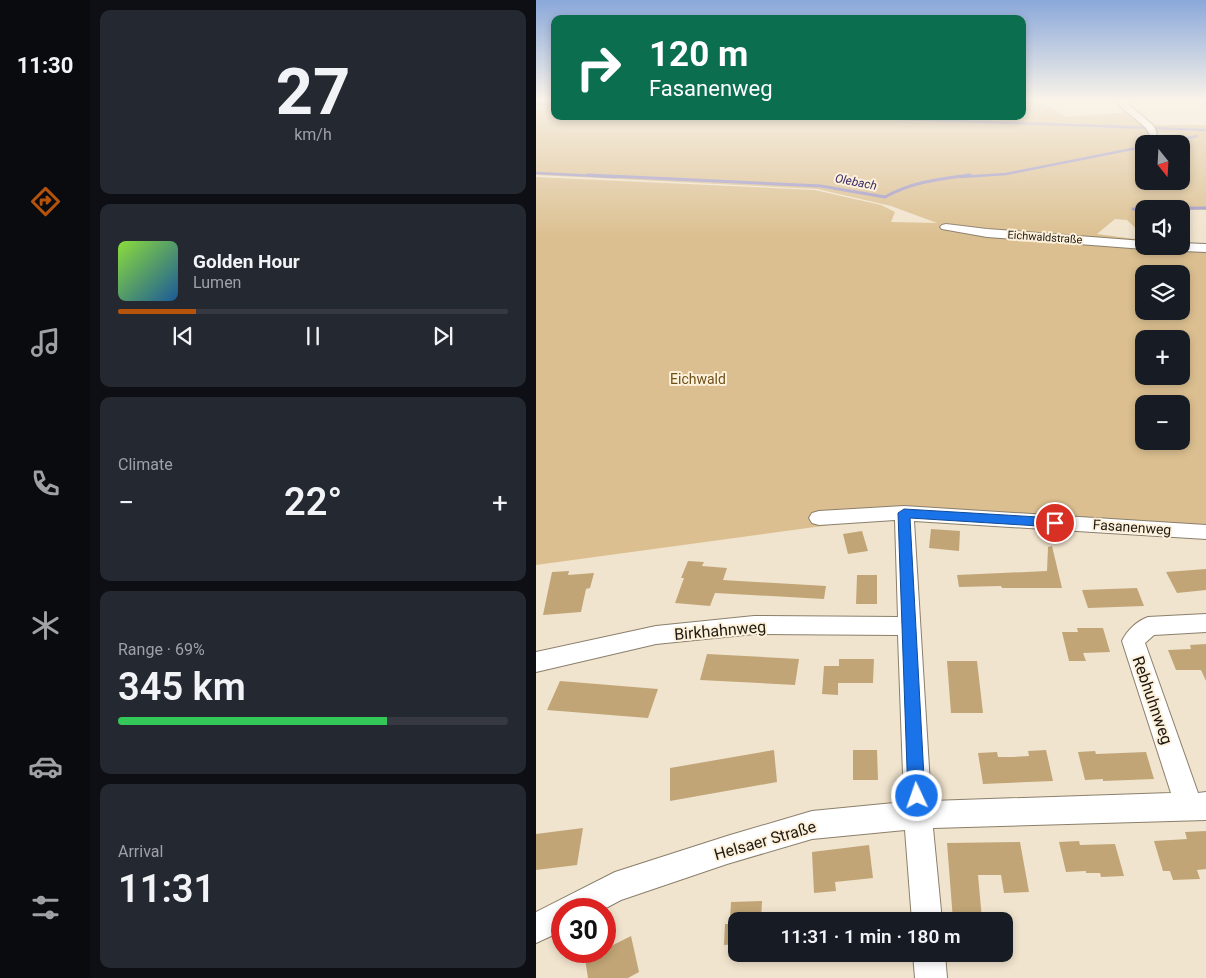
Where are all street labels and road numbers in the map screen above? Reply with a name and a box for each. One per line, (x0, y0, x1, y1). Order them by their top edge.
street label: Eichwaldstraße (1007, 228, 1083, 247)
street label: Fasanenweg (1092, 516, 1172, 538)
street label: Birkhahnweg (673, 617, 767, 644)
street label: Rebhuhnweg (1129, 654, 1177, 747)
street label: Helsaer Straße (712, 817, 818, 864)

